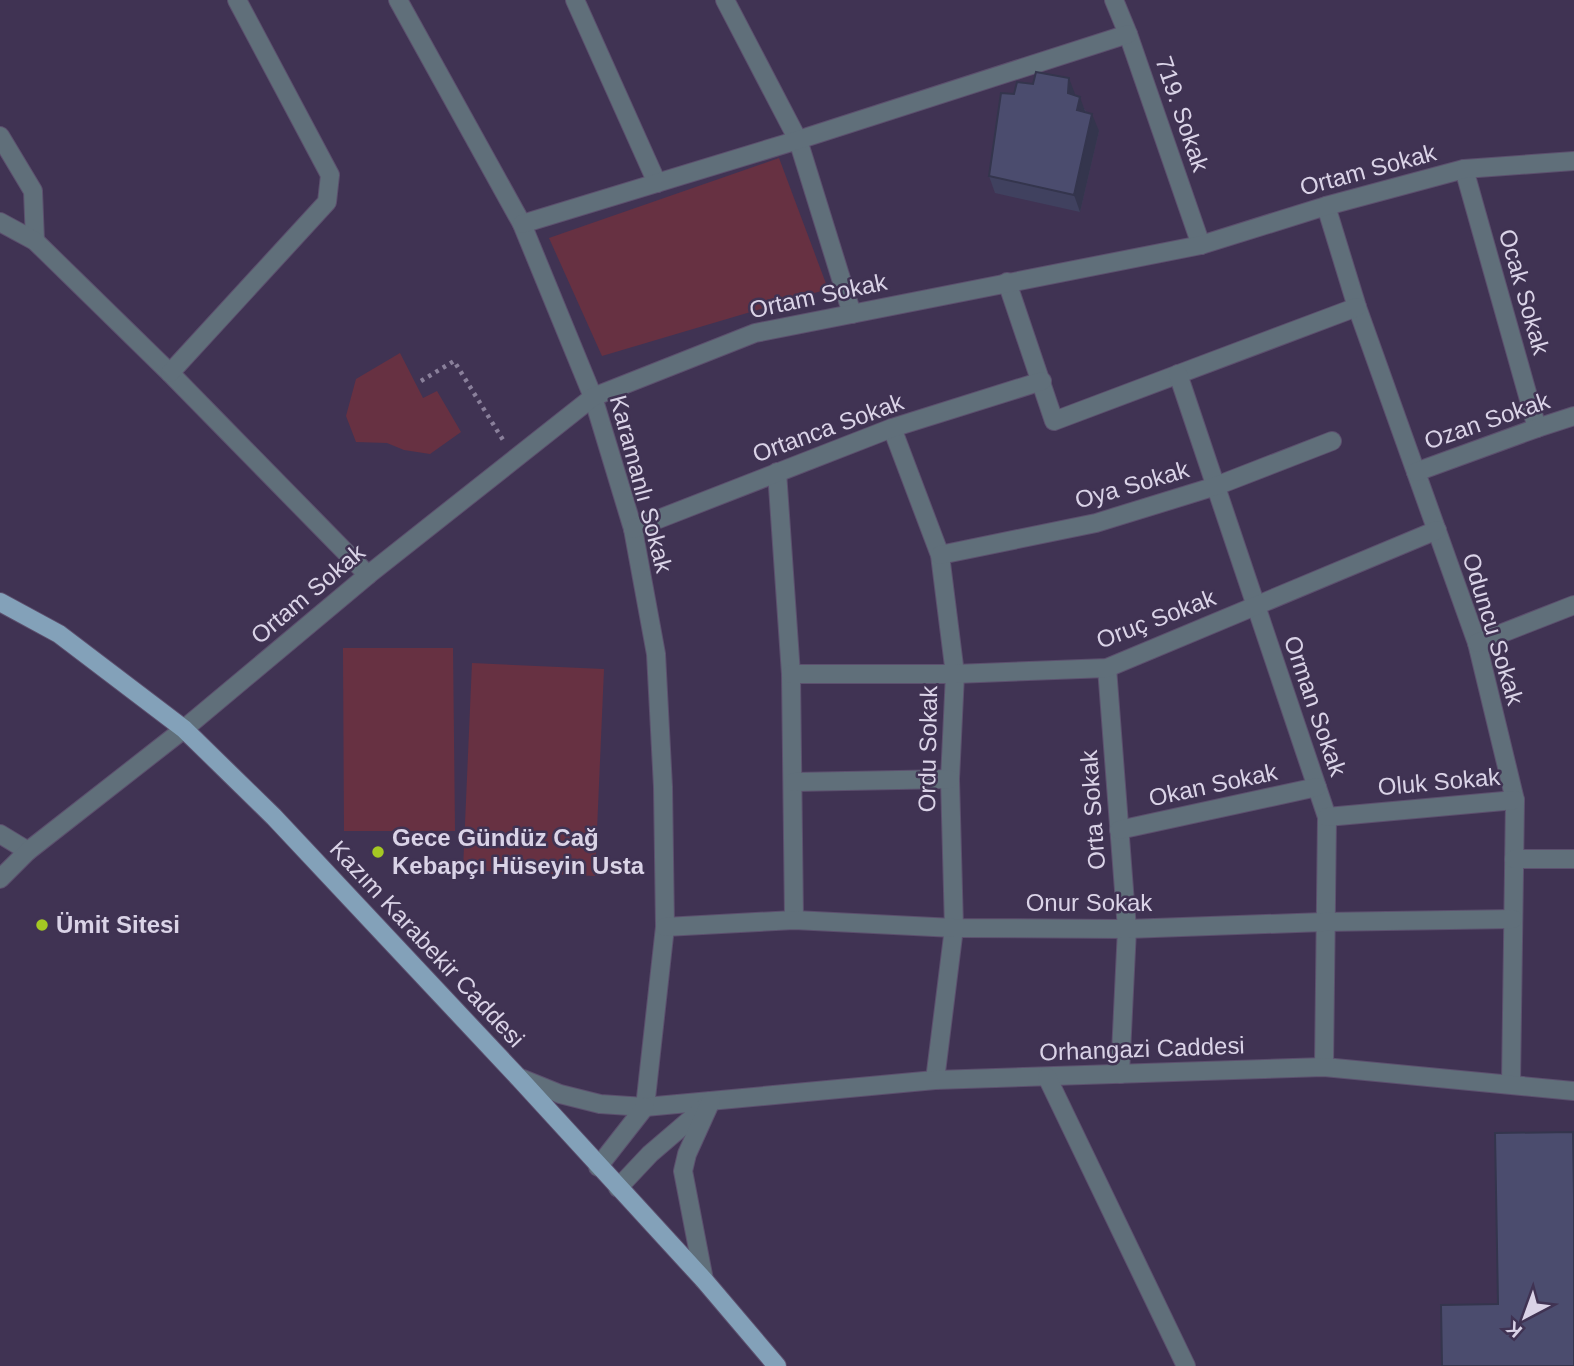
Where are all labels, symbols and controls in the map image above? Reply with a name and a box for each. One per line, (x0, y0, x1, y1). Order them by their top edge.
street label: 719. Sokak (1150, 53, 1215, 176)
street label: Ortam Sokak (1297, 138, 1440, 201)
street label: Ocak Sokak (1494, 226, 1556, 359)
street label: Ortam Sokak (747, 268, 890, 323)
street label: Ozan Sokak (1421, 386, 1554, 455)
street label: Ortanca Sokak (749, 387, 908, 467)
street label: Karamanlı Sokak (605, 392, 678, 577)
street label: Oya Sokak (1072, 455, 1193, 514)
street label: Ortam Sokak (245, 538, 371, 649)
street label: Oduncu Sokak (1458, 550, 1530, 709)
street label: Oruç Sokak (1092, 583, 1220, 654)
street label: Orman Sokak (1279, 632, 1352, 781)
street label: Ordu Sokak (913, 684, 942, 813)
street label: Orta Sokak (1075, 748, 1110, 871)
street label: Okan Sokak (1146, 758, 1281, 811)
street label: Oluk Sokak (1377, 763, 1502, 800)
place label: Gece Gündüz Cağ Kebapçı Hüseyin Usta (392, 824, 645, 879)
street label: Kazım Karabekir Caddesi (325, 835, 530, 1052)
marker: Gece Gündüz Cağ Kebapçı Hüseyin Usta (370, 844, 386, 860)
street label: Onur Sokak (1026, 889, 1153, 916)
place label: Ümit Sitesi (56, 911, 180, 938)
marker: Ümit Sitesi (34, 917, 50, 933)
street label: Orhangazi Caddesi (1039, 1031, 1245, 1066)
north arrow (1490, 1282, 1560, 1352)
text: K (1502, 1317, 1526, 1342)

